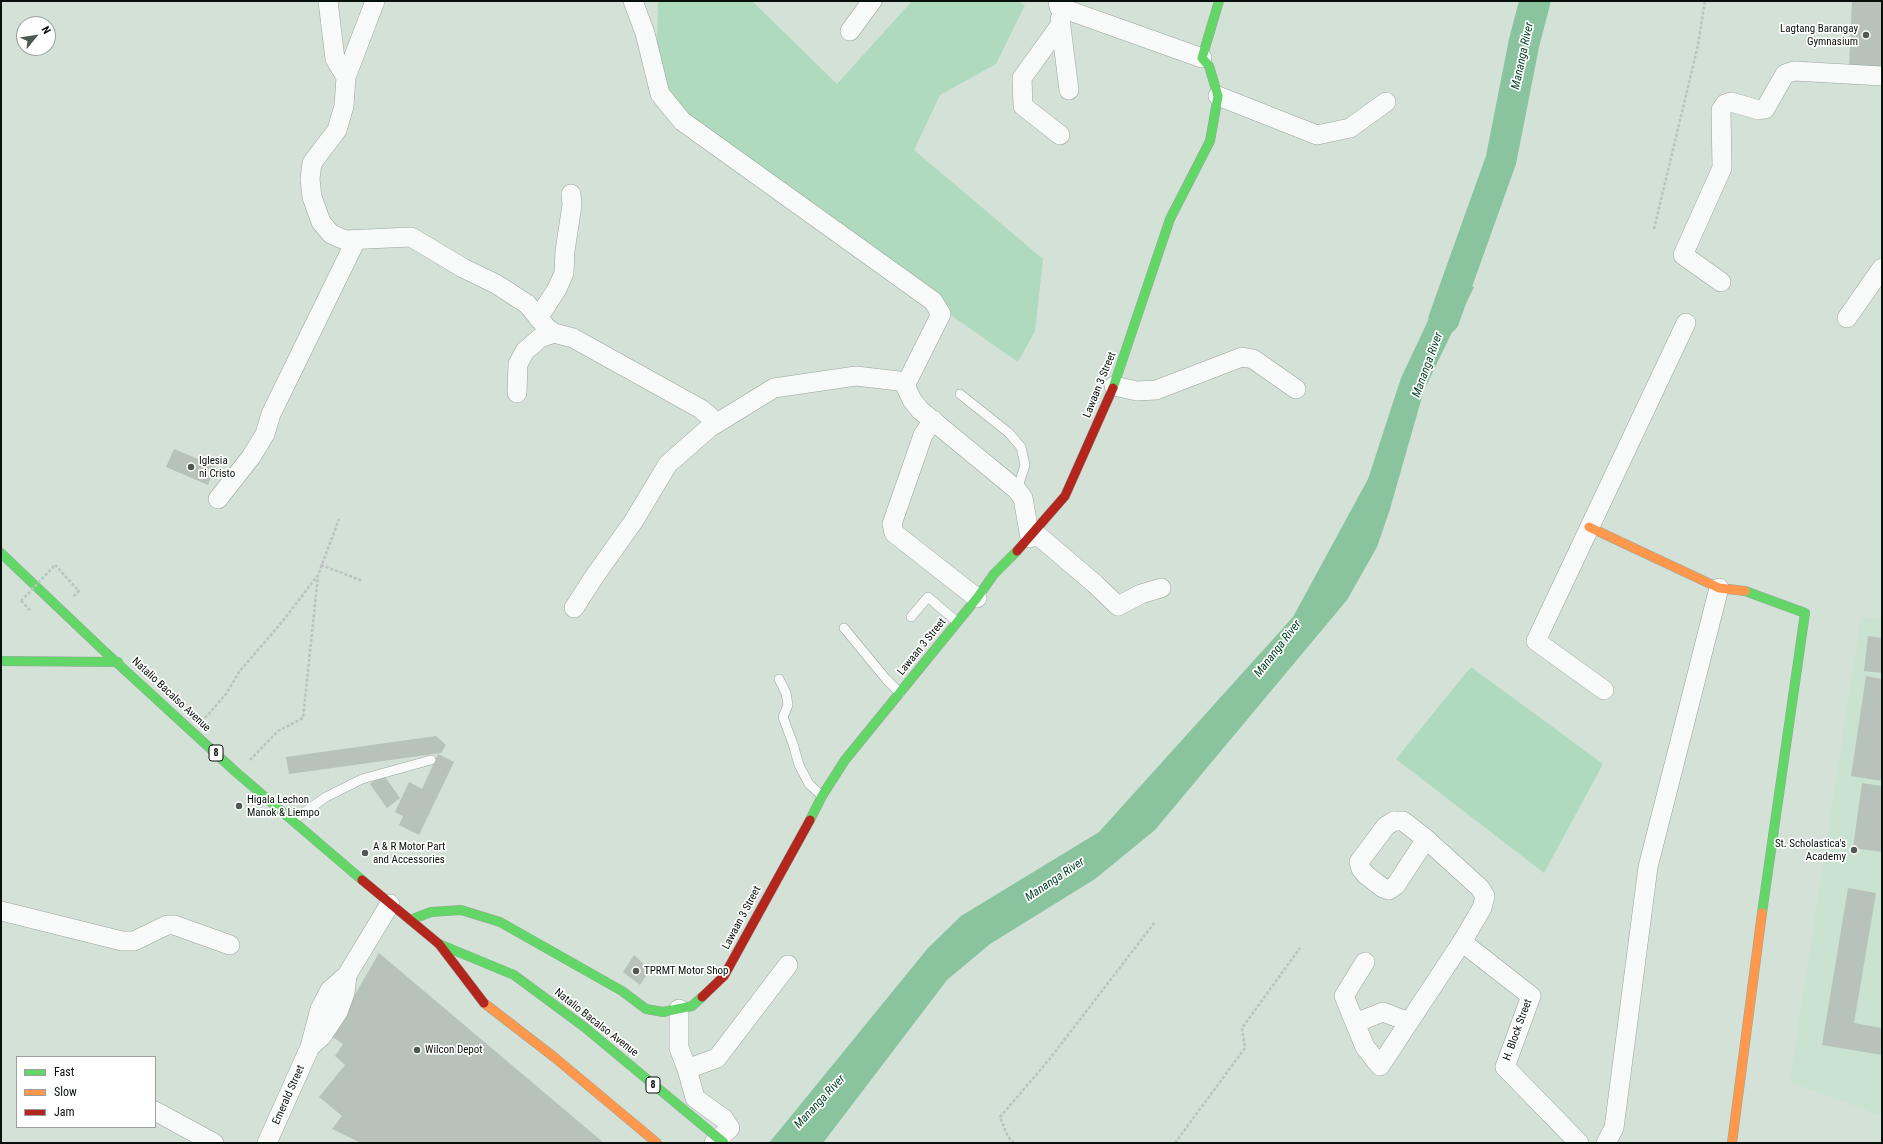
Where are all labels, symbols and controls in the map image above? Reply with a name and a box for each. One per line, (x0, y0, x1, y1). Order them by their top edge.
north arrow (16, 16, 56, 56)
water label: Mananga River (1509, 21, 1537, 91)
place label: Lagtang Barangay Gymnasium (1780, 22, 1858, 48)
text: N (39, 24, 53, 36)
marker: Lagtang Barangay Gymnasium (1861, 30, 1871, 40)
water label: Mananga River (1410, 331, 1446, 399)
street label: Lawaan 3 Street (1081, 350, 1119, 420)
place label: Iglesia ni Cristo (199, 454, 235, 480)
marker: Iglesia ni Cristo (186, 462, 196, 472)
street label: Lawaan 3 Street (895, 616, 949, 678)
water label: Mananga River (1251, 618, 1305, 680)
street label: Natalio Bacalso Avenue (129, 655, 213, 735)
road number: 8 (209, 745, 223, 761)
place label: Higala Lechon Manok & Liempo (247, 793, 320, 819)
marker: Higala Lechon Manok & Liempo (234, 801, 244, 811)
place label: St. Scholastica's Academy (1775, 837, 1846, 863)
place label: A & R Motor Part and Accessories (373, 840, 445, 866)
marker: St. Scholastica's Academy (1849, 845, 1859, 855)
marker: A & R Motor Part and Accessories (360, 848, 370, 858)
water label: Mananga River (1023, 855, 1087, 905)
street label: Lawaan 3 Street (720, 884, 764, 952)
place label: TPRMT Motor Shop (644, 964, 728, 978)
marker: TPRMT Motor Shop (631, 966, 641, 976)
street label: Natalio Bacalso Avenue (552, 986, 640, 1060)
street label: H. Block Street (1501, 997, 1535, 1063)
place label: Wilcon Depot (425, 1043, 483, 1057)
marker: Wilcon Depot (412, 1045, 422, 1055)
legend (16, 1056, 156, 1128)
street label: Emerald Street (270, 1063, 308, 1127)
text: Fast (54, 1065, 74, 1079)
water label: Mananga River (792, 1072, 848, 1132)
road number: 8 (646, 1077, 660, 1093)
text: Slow (54, 1085, 77, 1099)
text: Jam (54, 1105, 75, 1119)

